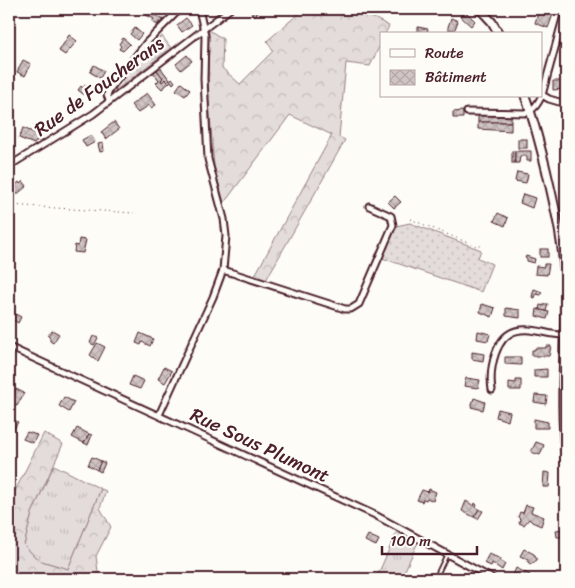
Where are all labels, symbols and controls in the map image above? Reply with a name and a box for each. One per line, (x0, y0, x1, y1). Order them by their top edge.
street label: Rue de Foucherans (27, 27, 171, 145)
legend (380, 32, 542, 98)
text: Route (425, 40, 464, 66)
text: Bâtiment (425, 64, 487, 90)
street label: Rue Sous Plumont (185, 398, 335, 492)
scale bar (382, 523, 478, 555)
text: 100 m (390, 528, 431, 554)

